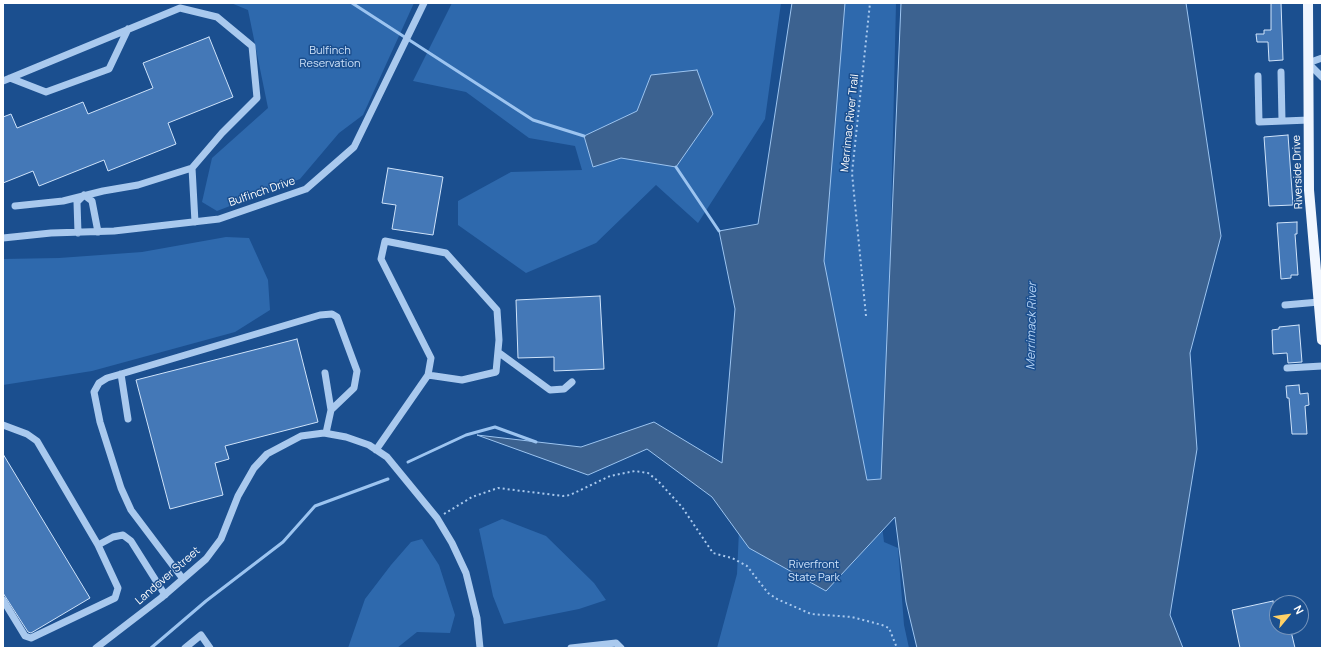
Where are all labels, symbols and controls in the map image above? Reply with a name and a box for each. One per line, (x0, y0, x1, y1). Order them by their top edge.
park label: Bulfinch Reservation (300, 44, 360, 70)
street label: Merrimac River Trail (838, 73, 862, 173)
street label: Riverside Drive (1290, 135, 1306, 209)
street label: Bulfinch Drive (227, 174, 297, 210)
water label: Merrimack River (1024, 282, 1040, 370)
street label: Landover Street (133, 544, 203, 608)
park label: Riverfront State Park (788, 558, 840, 584)
north arrow (1269, 595, 1309, 635)
text: N (1291, 602, 1308, 617)

